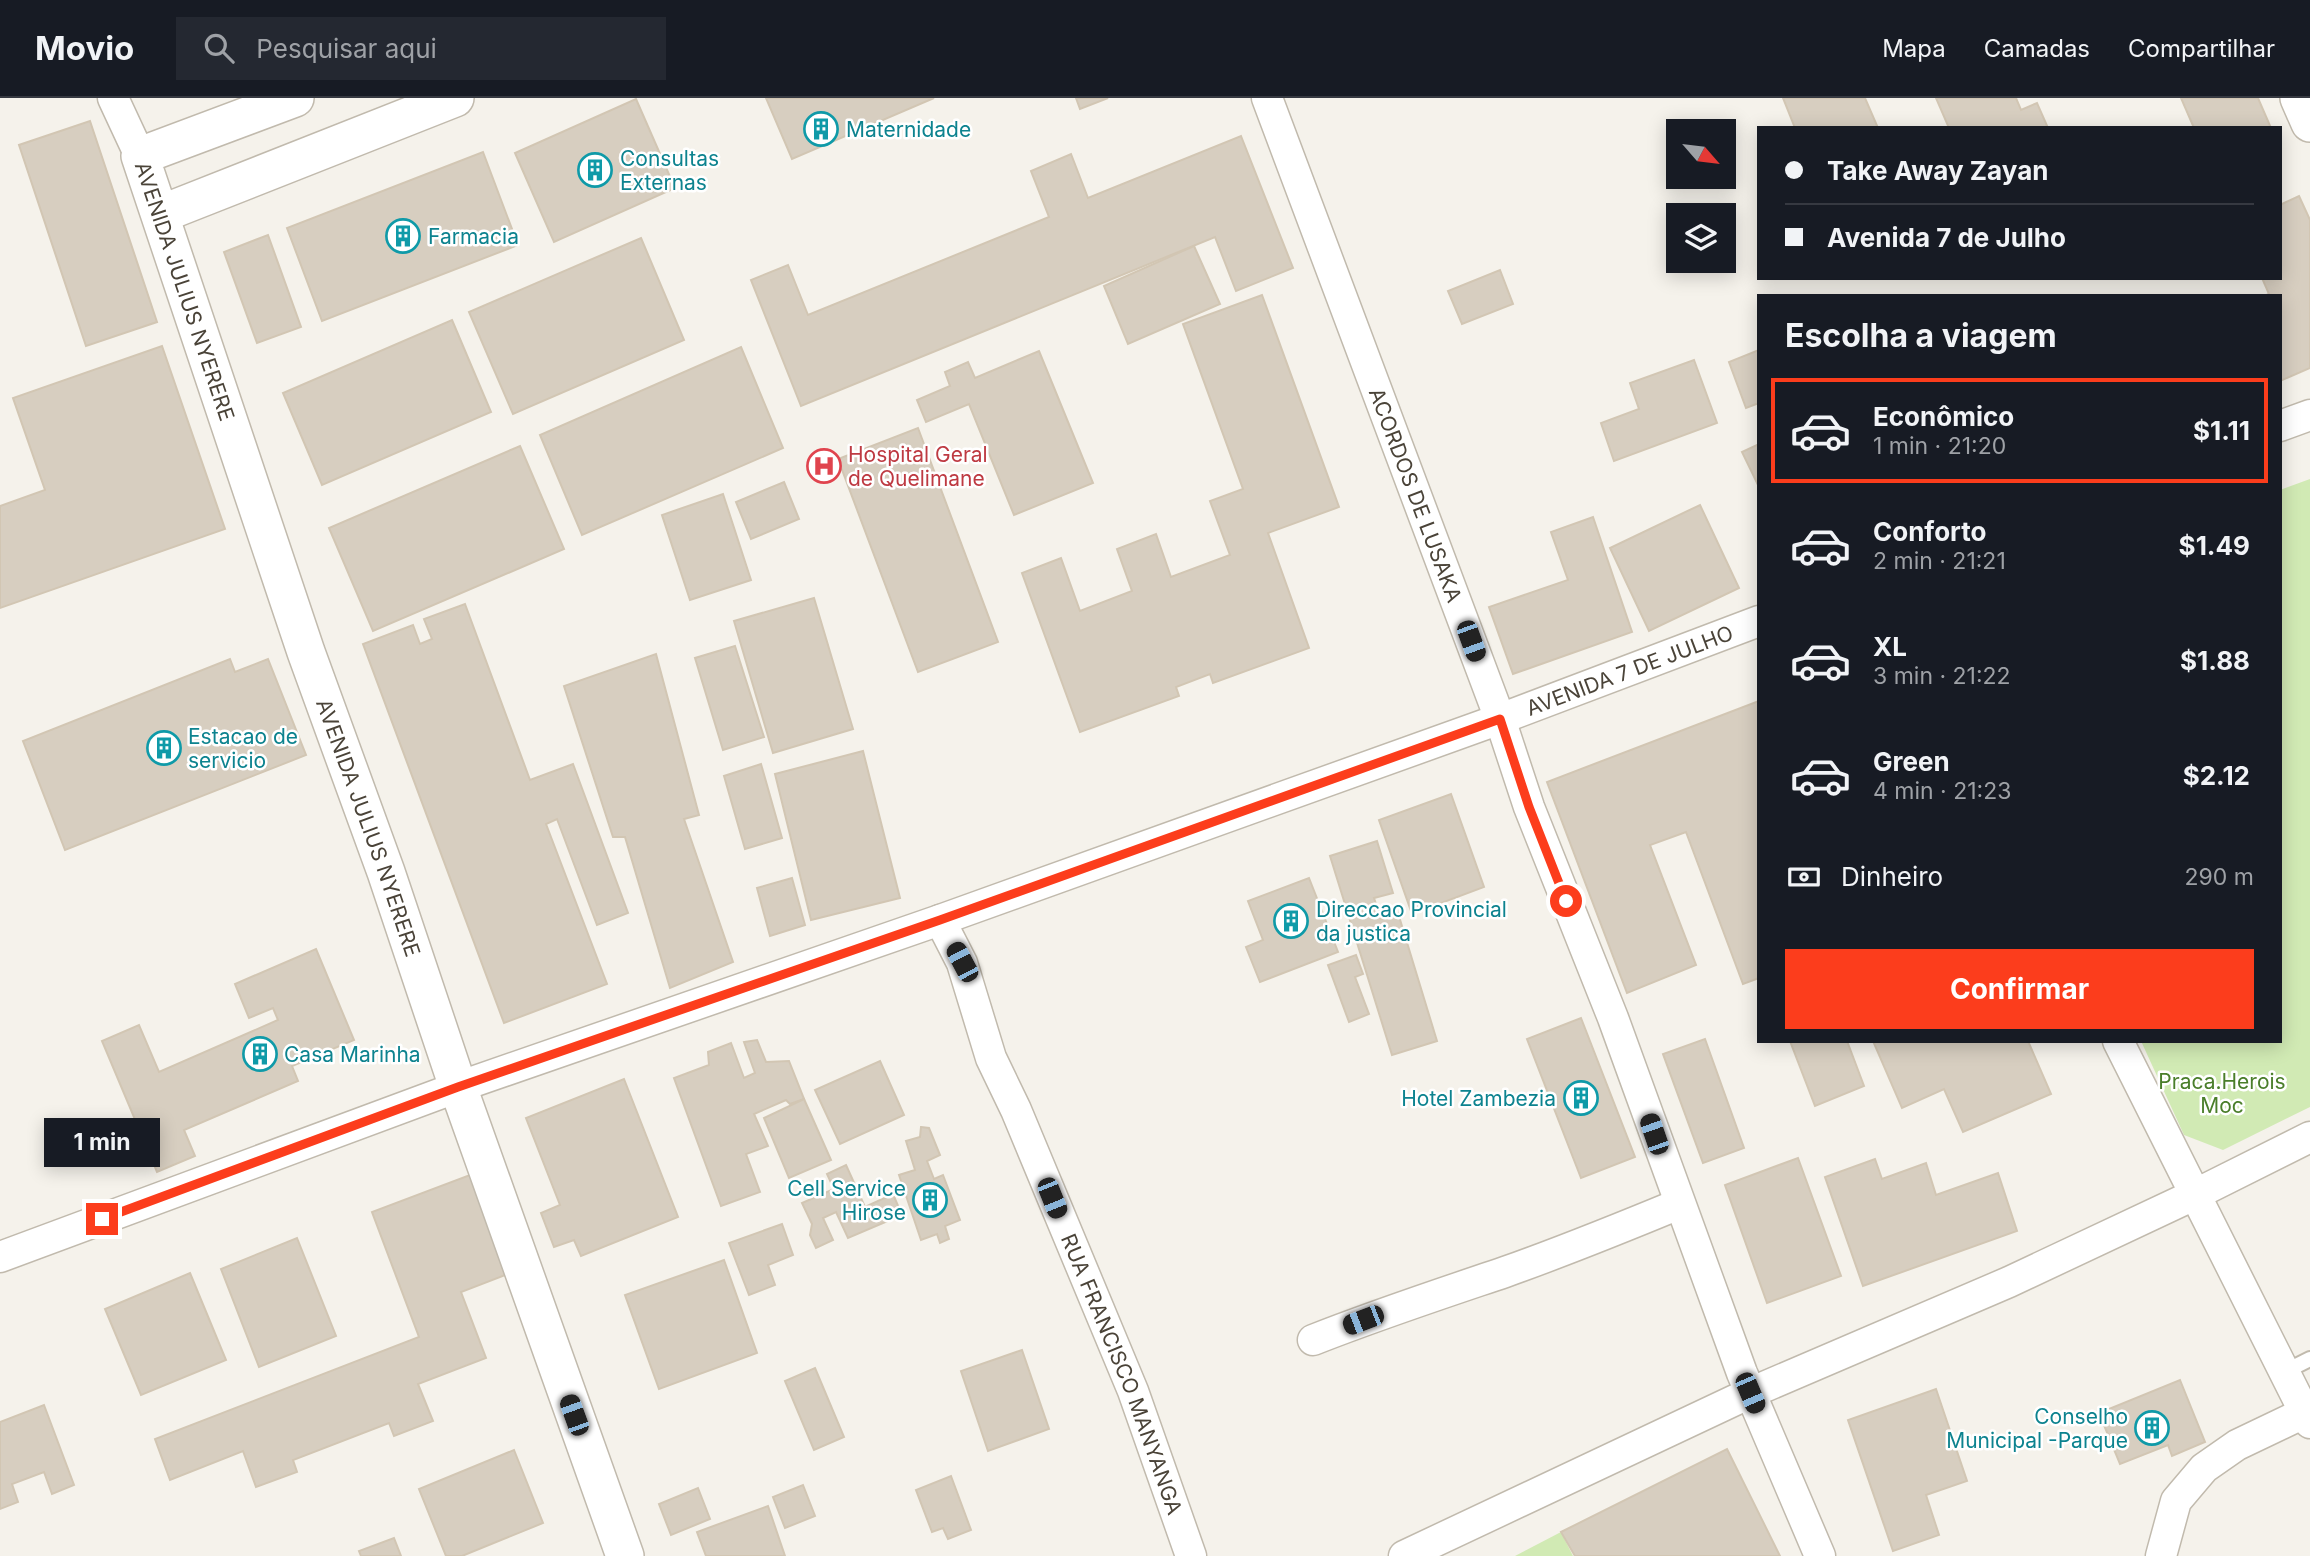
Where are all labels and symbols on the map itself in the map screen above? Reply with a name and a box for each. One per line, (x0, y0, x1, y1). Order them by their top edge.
building icon: Maternidade (802, 110, 840, 148)
place label: Maternidade (846, 117, 971, 142)
north arrow (1666, 119, 1736, 189)
place label: Consultas Externas (620, 146, 719, 195)
building icon: Consultas Externas (576, 151, 614, 189)
street label: AVENIDA JULIUS NYERERE (130, 158, 240, 424)
building icon: Farmacia (384, 217, 422, 255)
place label: Farmacia (428, 224, 519, 249)
street label: ACORDOS DE LUSAKA (1364, 384, 1468, 606)
place label: Hospital Geral de Quelimane (848, 442, 988, 491)
hospital icon: Hospital Geral de Quelimane (805, 447, 843, 485)
car (1454, 618, 1489, 664)
street label: AVENIDA 7 DE JULHO (1523, 620, 1736, 721)
street label: AVENIDA JULIUS NYERERE (312, 695, 426, 960)
place label: Estacao de servicio (188, 724, 298, 773)
building icon: Estacao de servicio (145, 729, 183, 767)
route start (1550, 885, 1582, 917)
place label: Direccao Provincial da justica (1316, 897, 1507, 946)
building icon: Direccao Provincial da justica (1272, 902, 1310, 940)
car (943, 939, 982, 985)
building icon: Casa Marinha (241, 1035, 279, 1073)
place label: Casa Marinha (284, 1042, 421, 1067)
park label: Praca.Herois Moc (2158, 1069, 2286, 1118)
building icon: Hotel Zambezia (1562, 1079, 1600, 1117)
place label: Hotel Zambezia (1401, 1086, 1556, 1111)
car (1638, 1111, 1671, 1157)
callout: 1 min (44, 1118, 160, 1166)
car (1035, 1175, 1070, 1221)
place label: Cell Service Hirose (787, 1176, 906, 1225)
building icon: Cell Service Hirose (911, 1181, 949, 1219)
route end (86, 1203, 118, 1235)
street label: RUA FRANCISCO MANYANGA (1056, 1230, 1188, 1518)
car (1340, 1303, 1387, 1337)
car (1733, 1370, 1768, 1416)
car (557, 1392, 592, 1438)
place label: Conselho Municipal -Parque (1946, 1404, 2128, 1453)
building icon: Conselho Municipal -Parque (2133, 1409, 2171, 1447)

